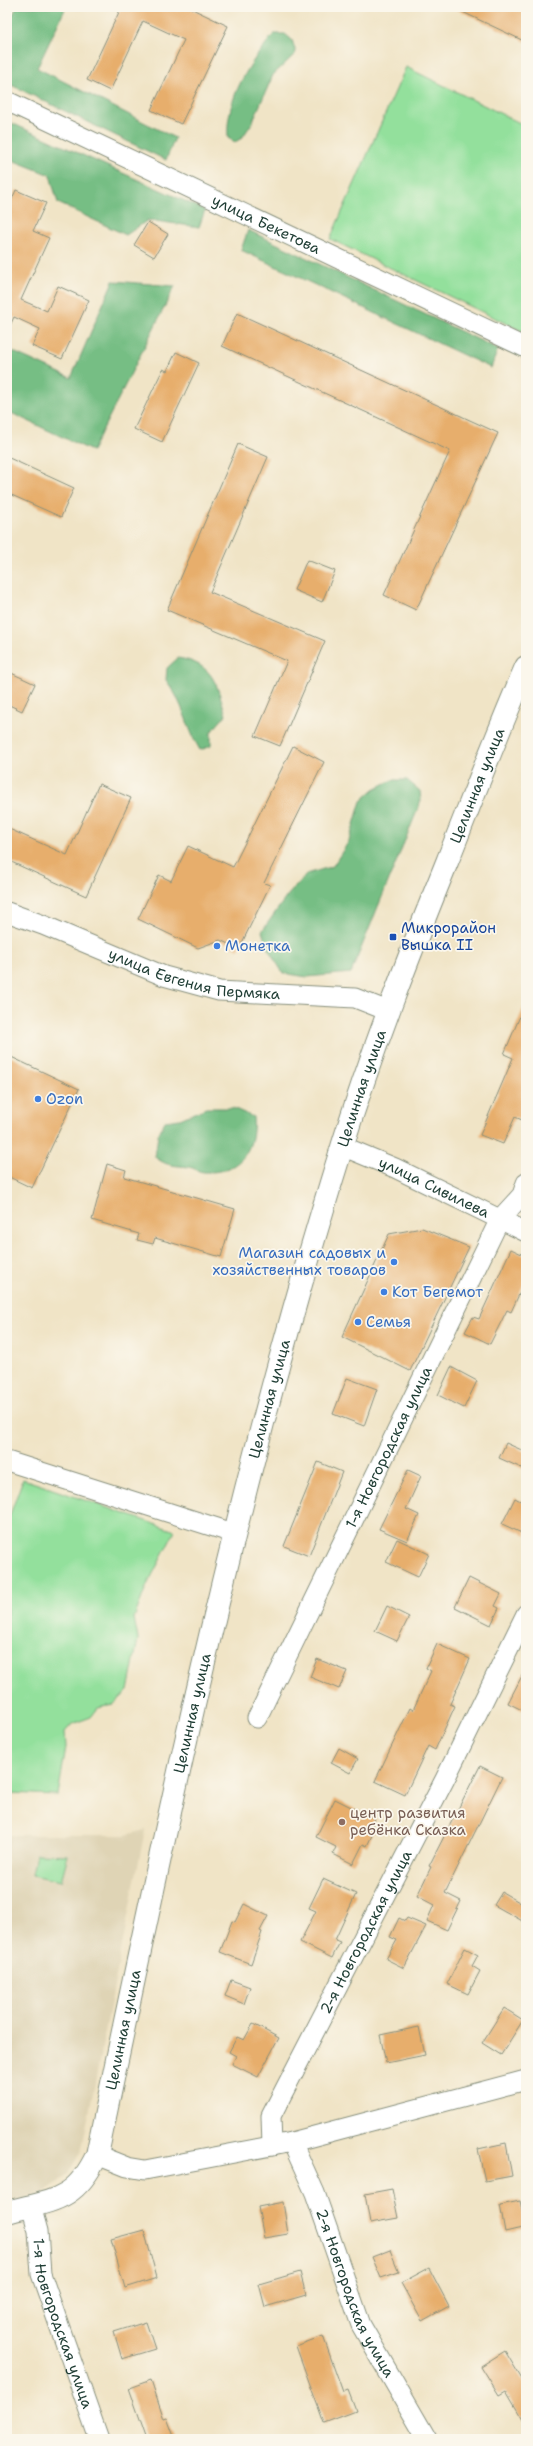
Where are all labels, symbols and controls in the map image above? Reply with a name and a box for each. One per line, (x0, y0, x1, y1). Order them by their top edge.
street label: улица Бекетова (209, 190, 324, 259)
street label: Целинная улица (445, 724, 510, 846)
place label: Микрорайон Вышка II (401, 918, 496, 955)
marker: Микрорайон Вышка II (388, 932, 398, 942)
place label: Монетка (225, 936, 291, 956)
marker: Монетка (212, 941, 222, 951)
street label: улица Евгения Пермяка (105, 944, 281, 1004)
street label: Целинная улица (333, 1026, 391, 1149)
place label: Ozon (46, 1089, 83, 1109)
marker: Ozon (33, 1094, 43, 1104)
street label: улица Сивилева (376, 1152, 493, 1223)
place label: Магазин садовых и хозяйственных товаров (212, 1243, 386, 1280)
marker: Магазин садовых и хозяйственных товаров (389, 1257, 399, 1267)
place label: Кот Бегемот (392, 1282, 483, 1302)
marker: Кот Бегемот (379, 1287, 389, 1297)
place label: Семья (366, 1312, 411, 1332)
marker: Семья (353, 1317, 363, 1327)
street label: Целинная улица (244, 1336, 295, 1461)
street label: 1-я Новгородская улица (341, 1362, 437, 1532)
street label: Целинная улица (169, 1651, 216, 1775)
place label: центр развития ребёнка Сказка (350, 1803, 467, 1840)
marker: центр развития ребёнка Сказка (337, 1817, 347, 1827)
street label: 2-я Новгородская улица (315, 1846, 417, 2017)
street label: Целинная улица (101, 1967, 146, 2092)
street label: 2-я Новгородская улица (311, 2206, 400, 2382)
street label: 1-я Новгородская улица (29, 2237, 98, 2412)

